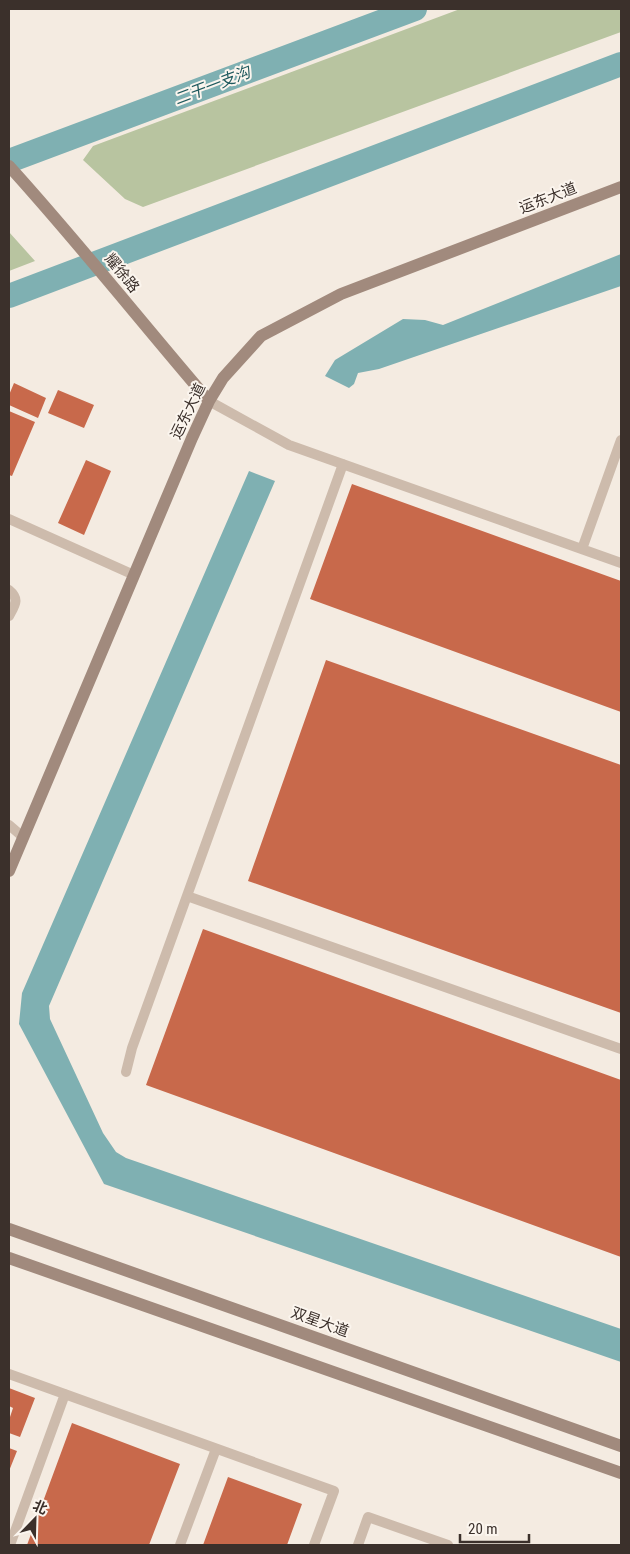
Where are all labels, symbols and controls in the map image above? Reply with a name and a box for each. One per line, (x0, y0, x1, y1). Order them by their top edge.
water label: 二干一支沟 (171, 62, 255, 109)
street label: 运东大道 (517, 179, 579, 217)
street label: 耀徐路 (101, 250, 143, 296)
street label: 运东大道 (167, 380, 209, 442)
street label: 双星大道 (289, 1303, 351, 1341)
north arrow (10, 1494, 60, 1544)
text: 北 (31, 1497, 50, 1517)
scale bar (460, 1512, 529, 1544)
text: 20 m (468, 1520, 498, 1538)

